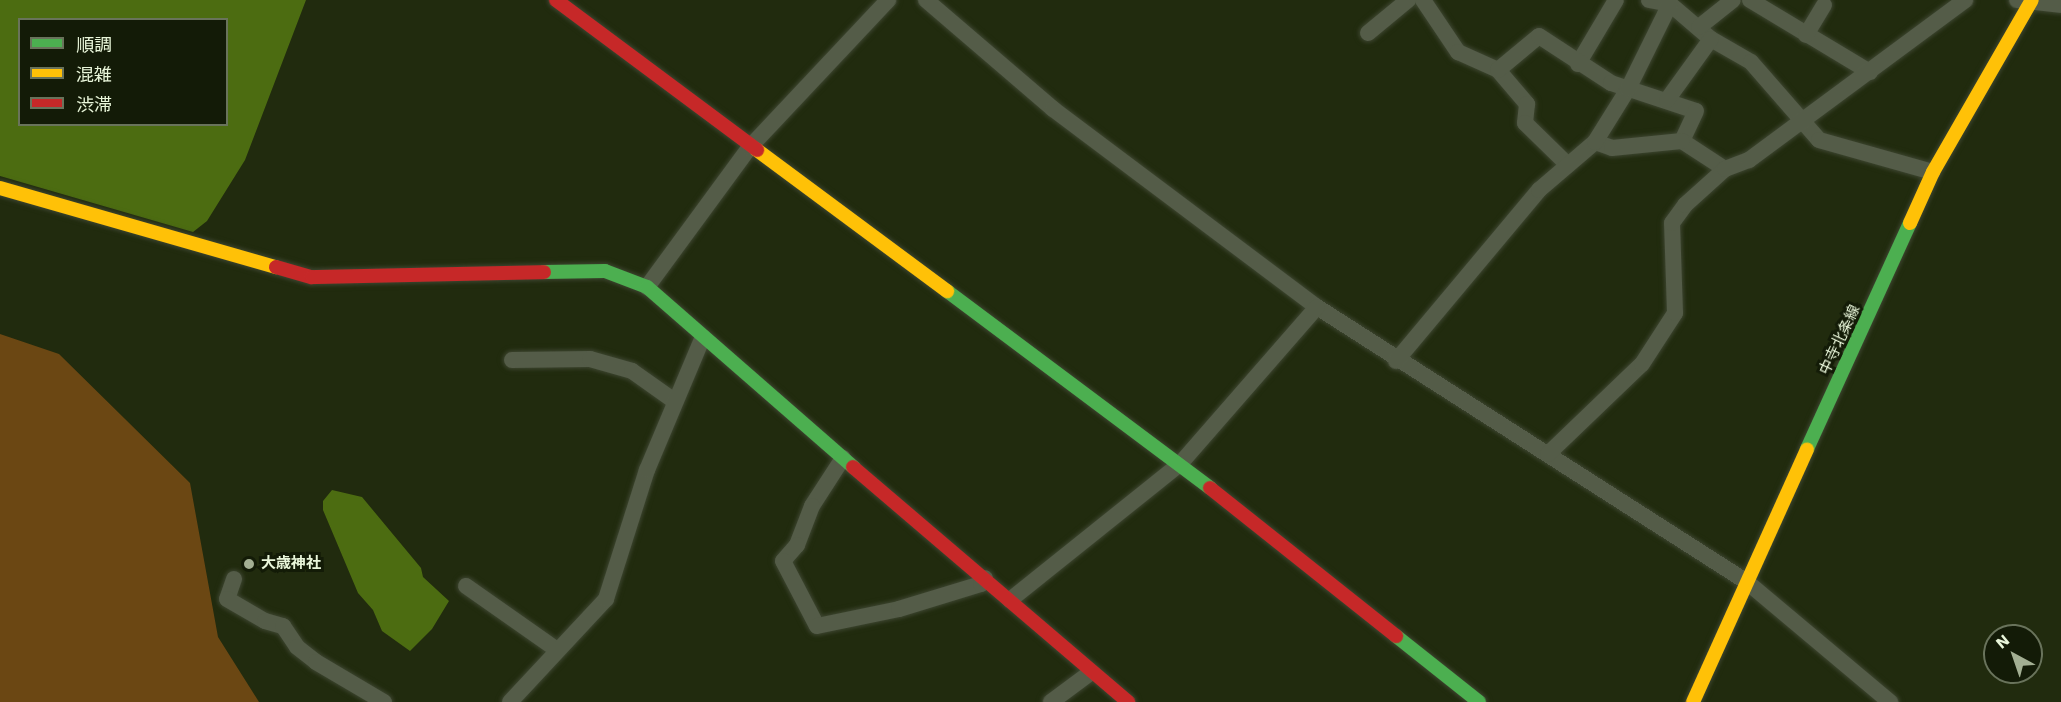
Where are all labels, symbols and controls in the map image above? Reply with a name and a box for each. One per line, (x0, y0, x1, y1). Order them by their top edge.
legend (18, 18, 228, 126)
text: 順調 (76, 34, 112, 55)
text: 混雑 (76, 64, 112, 85)
text: 渋滞 (76, 94, 112, 115)
street label: 中寺北条線 (1816, 302, 1864, 378)
place label: 大歳神社 (261, 555, 321, 573)
marker: 大歳神社 (242, 557, 256, 571)
north arrow (1983, 624, 2043, 684)
text: N (1992, 630, 2013, 652)

